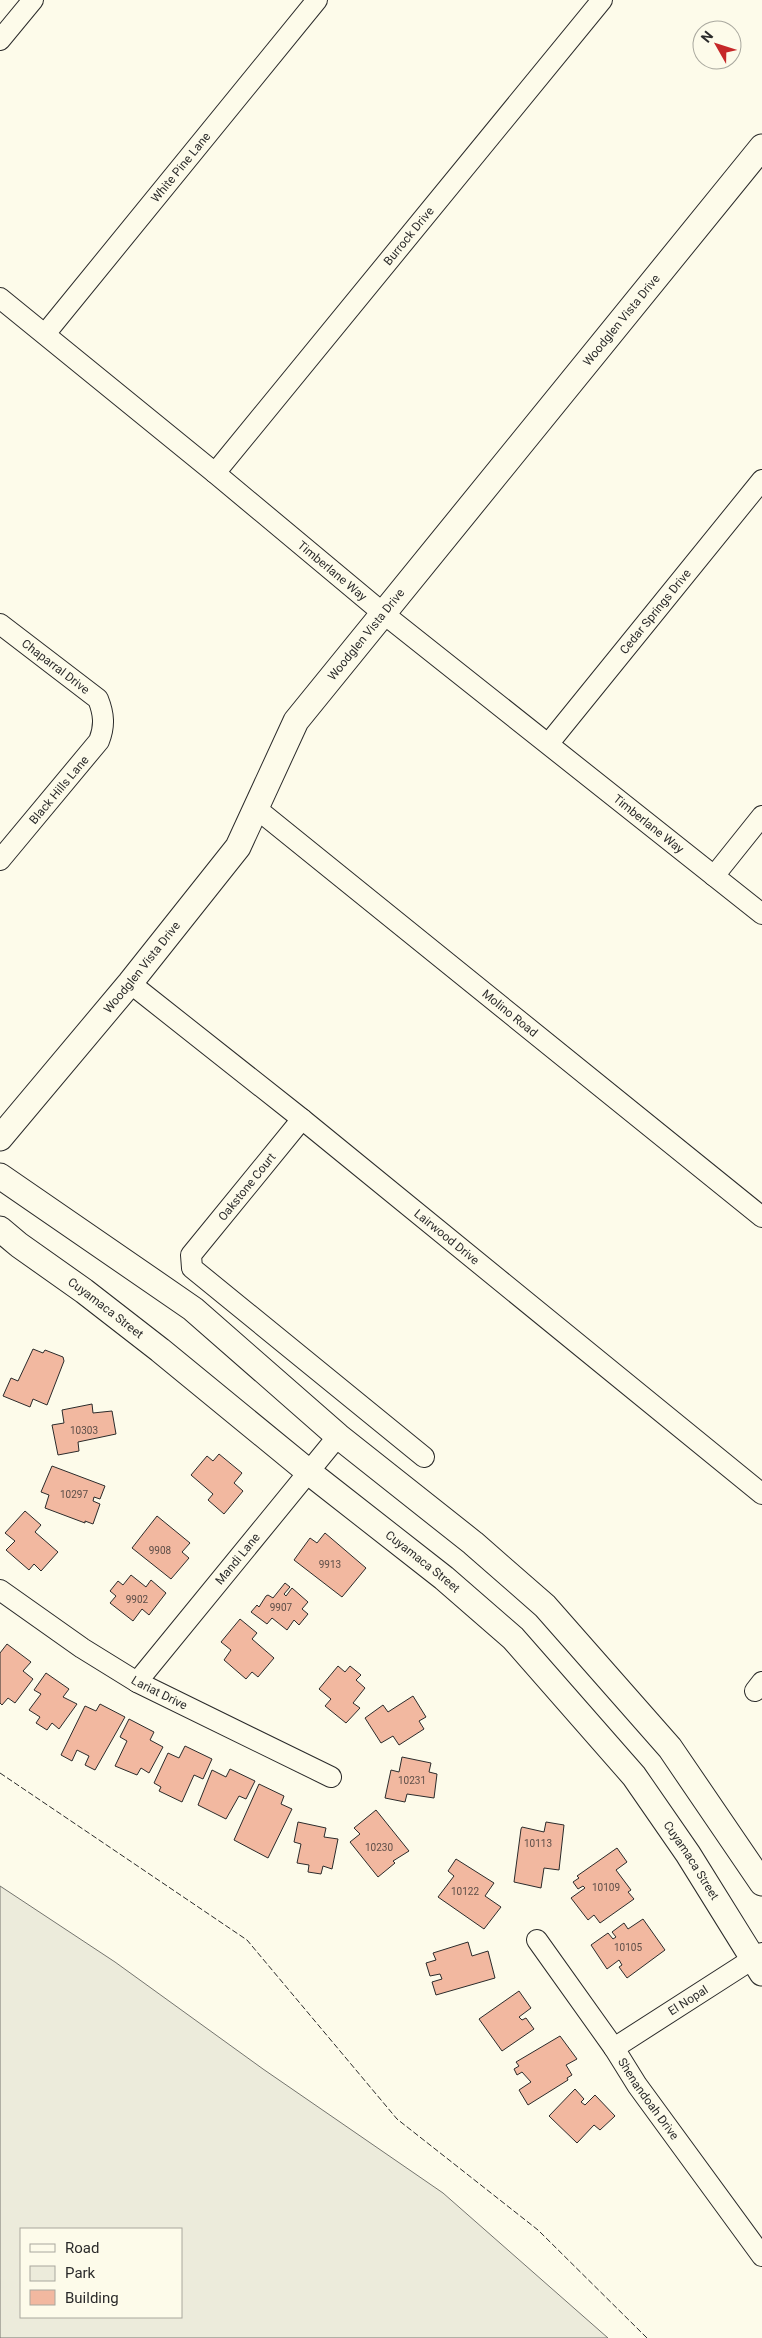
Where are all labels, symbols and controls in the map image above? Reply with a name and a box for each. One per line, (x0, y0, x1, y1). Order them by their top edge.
north arrow (692, 20, 742, 70)
text: N (698, 28, 716, 46)
street label: White Pine Lane (148, 130, 213, 205)
street label: Burrock Drive (381, 204, 437, 268)
street label: Woodglen Vista Drive (580, 272, 663, 369)
street label: Timberlane Way (295, 538, 370, 604)
street label: Cedar Springs Drive (617, 566, 694, 657)
street label: Woodglen Vista Drive (325, 586, 407, 683)
street label: Chaparral Drive (19, 636, 92, 697)
street label: Black Hills Lane (26, 753, 92, 827)
street label: Timberlane Way (611, 792, 687, 856)
street label: Woodglen Vista Drive (101, 919, 183, 1016)
street label: Molino Road (479, 987, 540, 1040)
street label: Oakstone Court (215, 1150, 279, 1224)
street label: Lairwood Drive (411, 1206, 482, 1268)
street label: Cuyamaca Street (65, 1275, 146, 1341)
house number: 10303 (70, 1425, 98, 1436)
house number: 10297 (60, 1489, 88, 1500)
street label: Cuyamaca Street (383, 1528, 463, 1596)
street label: Mandi Lane (212, 1530, 263, 1587)
house number: 9908 (149, 1545, 172, 1556)
house number: 9913 (319, 1559, 341, 1570)
house number: 9902 (126, 1594, 149, 1605)
house number: 9907 (270, 1602, 293, 1613)
street label: Lariat Drive (129, 1673, 190, 1713)
house number: 10231 (398, 1775, 426, 1786)
street label: Cuyamaca Street (660, 1819, 722, 1903)
house number: 10113 (524, 1838, 552, 1849)
house number: 10230 (365, 1842, 393, 1853)
house number: 10109 (592, 1882, 620, 1893)
house number: 10122 (451, 1886, 479, 1897)
house number: 10105 (614, 1942, 642, 1953)
street label: El Nopal (666, 1983, 710, 2018)
street label: Shenandoah Drive (615, 2055, 682, 2143)
legend (20, 2228, 182, 2318)
text: Road (65, 2239, 99, 2257)
text: Park (65, 2264, 96, 2282)
text: Building (65, 2289, 119, 2307)

